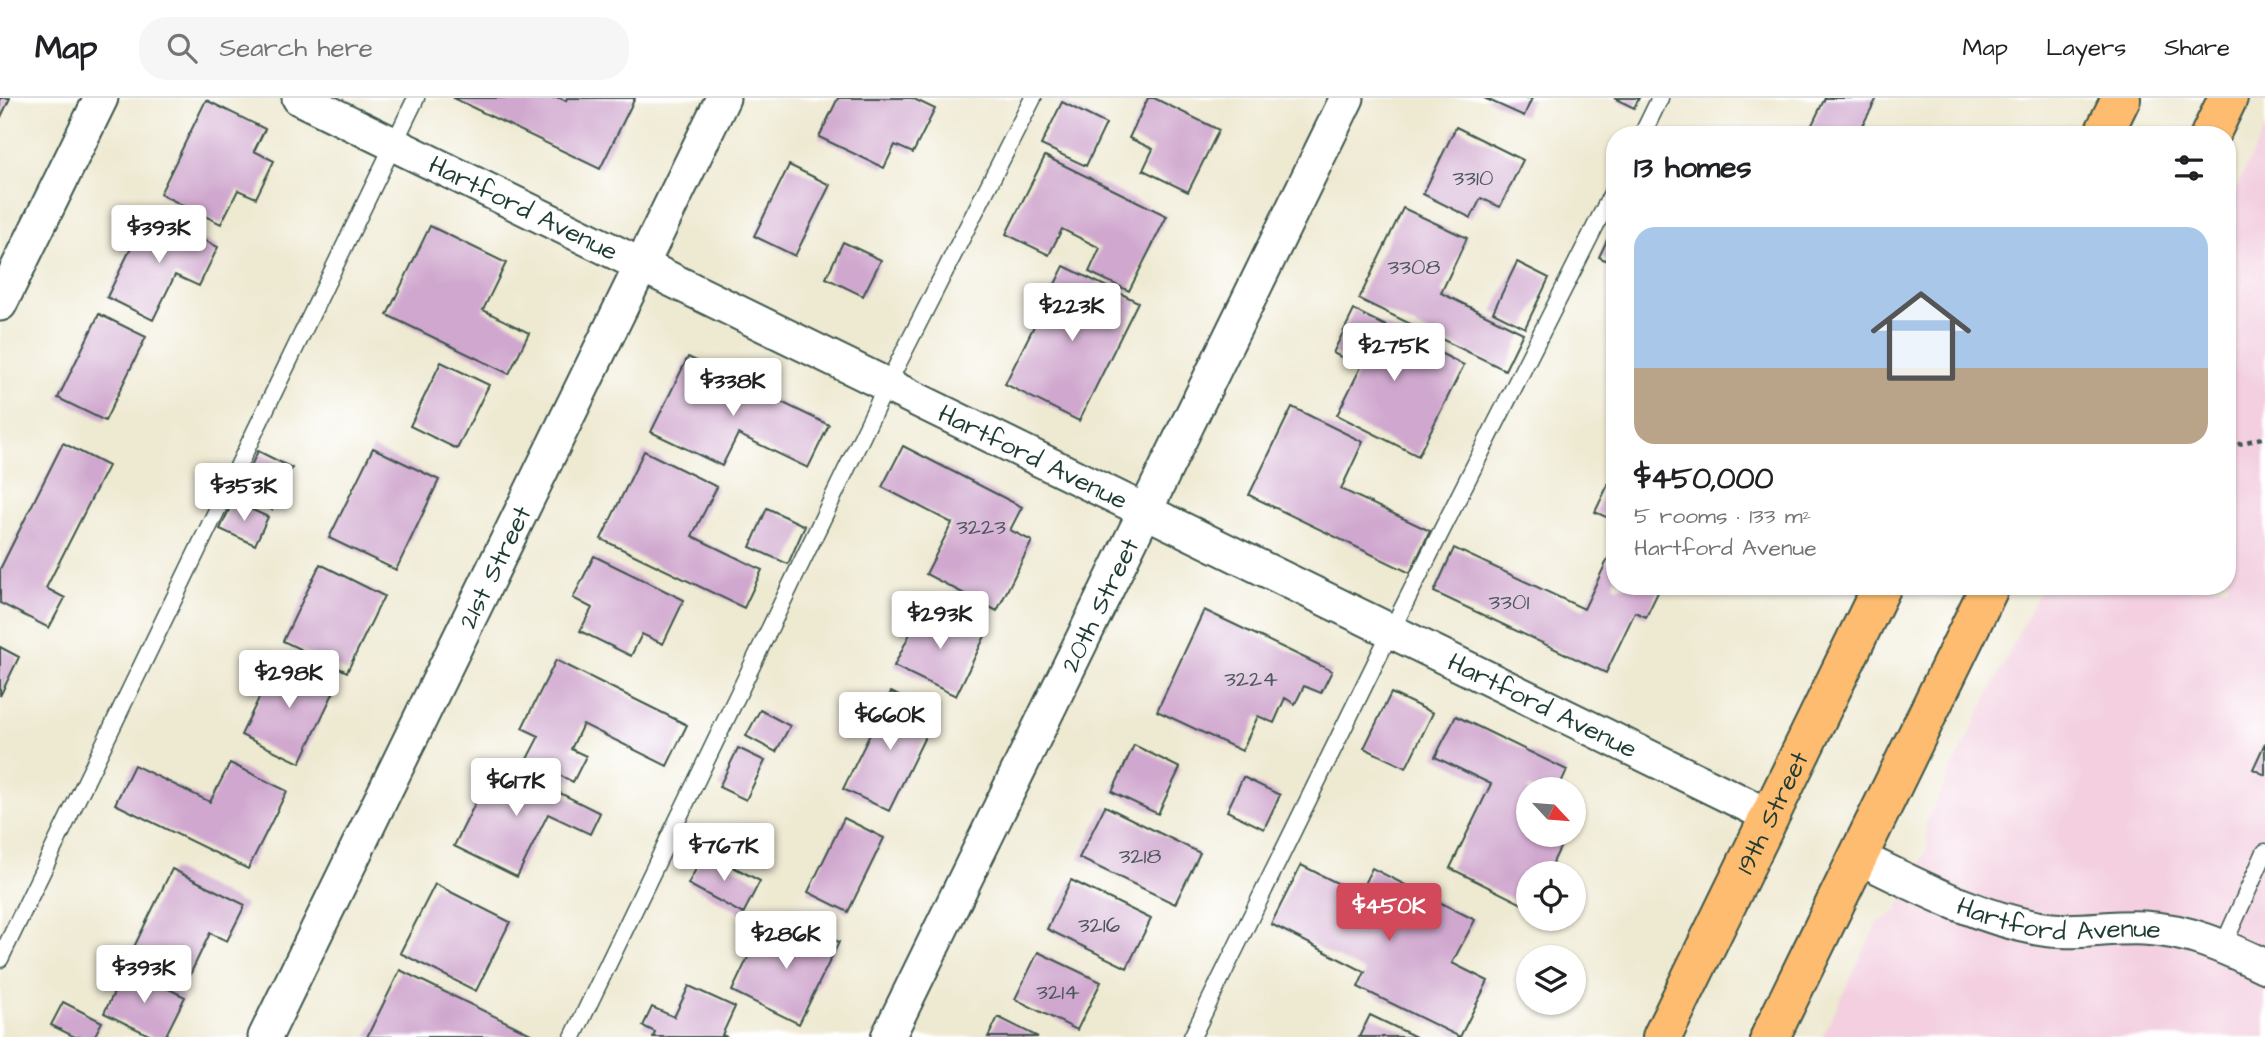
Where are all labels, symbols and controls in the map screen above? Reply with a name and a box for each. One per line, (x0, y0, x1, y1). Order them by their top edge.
search box (139, 17, 629, 80)
text: Map (35, 25, 97, 71)
icon: search (163, 29, 201, 67)
text: Search here (219, 30, 373, 66)
text: Map (1963, 31, 2008, 65)
text: Layers (2046, 31, 2126, 65)
text: Share (2164, 31, 2230, 65)
street label: Hartford Avenue (423, 147, 624, 270)
text: 13 homes (1634, 147, 1751, 189)
icon: filters (2170, 149, 2208, 187)
house number: 3310 (1453, 162, 1493, 194)
pin: $393K (110, 206, 208, 265)
text: $393K (127, 212, 191, 244)
house number: 3308 (1388, 251, 1441, 283)
icon: home (1858, 273, 1984, 399)
pin: $223K (1023, 284, 1121, 343)
text: $223K (1040, 290, 1104, 322)
pin: $275K (1345, 324, 1443, 383)
text: $275K (1359, 330, 1429, 362)
pin: $338K (684, 358, 782, 418)
text: $338K (700, 365, 766, 397)
street label: Hartford Avenue (932, 396, 1133, 519)
text: $450,000 (1634, 458, 1773, 500)
pin: $353K (195, 464, 293, 523)
text: $353K (211, 470, 277, 502)
street label: 21st Street (450, 500, 541, 635)
text: 5 rooms · 133 m² (1634, 500, 1811, 532)
house number: 3223 (956, 511, 1006, 543)
street label: 20th Street (1052, 532, 1148, 679)
text: Hartford Avenue (1634, 532, 1817, 564)
house number: 3301 (1489, 586, 1529, 618)
pin: $293K (891, 592, 989, 651)
text: $293K (908, 598, 972, 630)
street label: Hartford Avenue (1442, 645, 1643, 767)
pin: $298K (240, 650, 338, 710)
text: $298K (255, 657, 323, 689)
house number: 3224 (1224, 663, 1278, 695)
pin: $660K (841, 692, 939, 752)
text: $660K (855, 699, 925, 731)
street label: 19th Street (1727, 745, 1818, 880)
pin: $617K (467, 758, 565, 818)
text: $617K (487, 765, 545, 797)
north arrow (1516, 777, 1586, 847)
map controls (1516, 777, 1586, 1015)
pin: $767K (675, 824, 773, 883)
text: $767K (689, 830, 759, 862)
house number: 3218 (1119, 840, 1161, 872)
button: locate (1516, 861, 1586, 931)
pin: $450K (1340, 884, 1438, 943)
street label: Hartford Avenue (1951, 888, 2162, 950)
text: $450K (1352, 890, 1426, 922)
house number: 3216 (1078, 909, 1120, 941)
pin: $286K (737, 912, 835, 971)
text: $286K (751, 918, 821, 950)
button: layers (1516, 945, 1586, 1015)
pin: $393K (95, 946, 193, 1005)
text: $393K (112, 952, 176, 984)
house number: 3214 (1036, 976, 1080, 1008)

